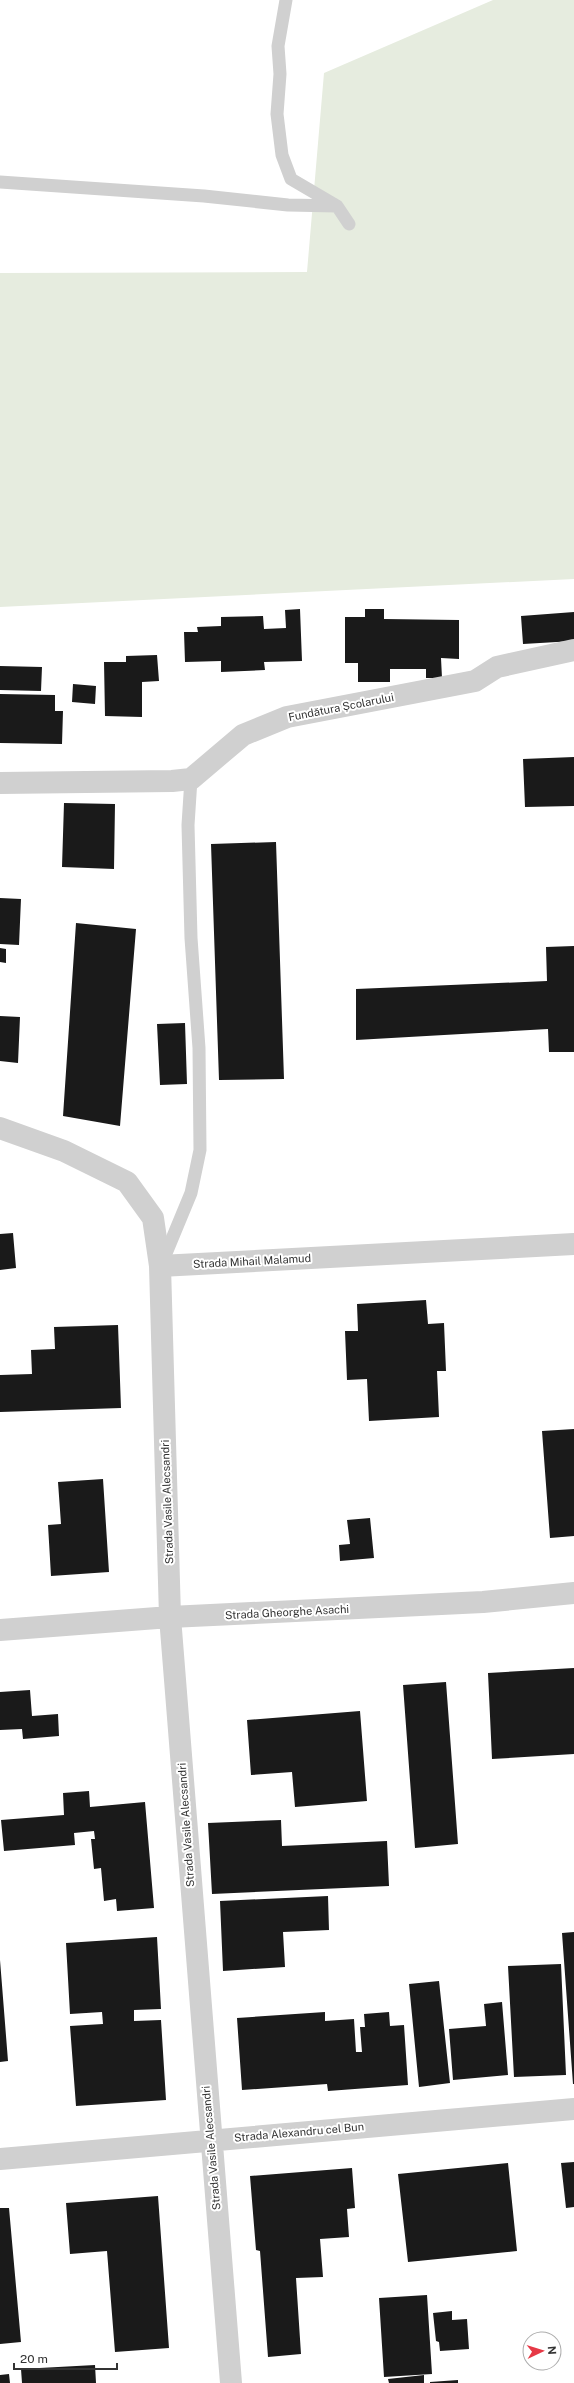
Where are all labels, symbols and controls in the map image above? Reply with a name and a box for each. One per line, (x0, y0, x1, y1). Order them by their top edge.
street label: Fundătura Școlarului (287, 691, 395, 723)
street label: Strada Mihail Malamud (193, 1252, 311, 1270)
street label: Strada Vasile Alecsandri (159, 1440, 175, 1564)
street label: Strada Gheorghe Asachi (225, 1603, 349, 1621)
street label: Strada Vasile Alecsandri (176, 1762, 196, 1888)
street label: Strada Vasile Alecsandri (200, 2085, 222, 2211)
street label: Strada Alexandru cel Bun (234, 2120, 364, 2144)
north arrow (522, 2331, 562, 2371)
scale bar (14, 2345, 117, 2371)
text: N (546, 2346, 558, 2355)
text: 20 m (20, 2352, 48, 2366)

